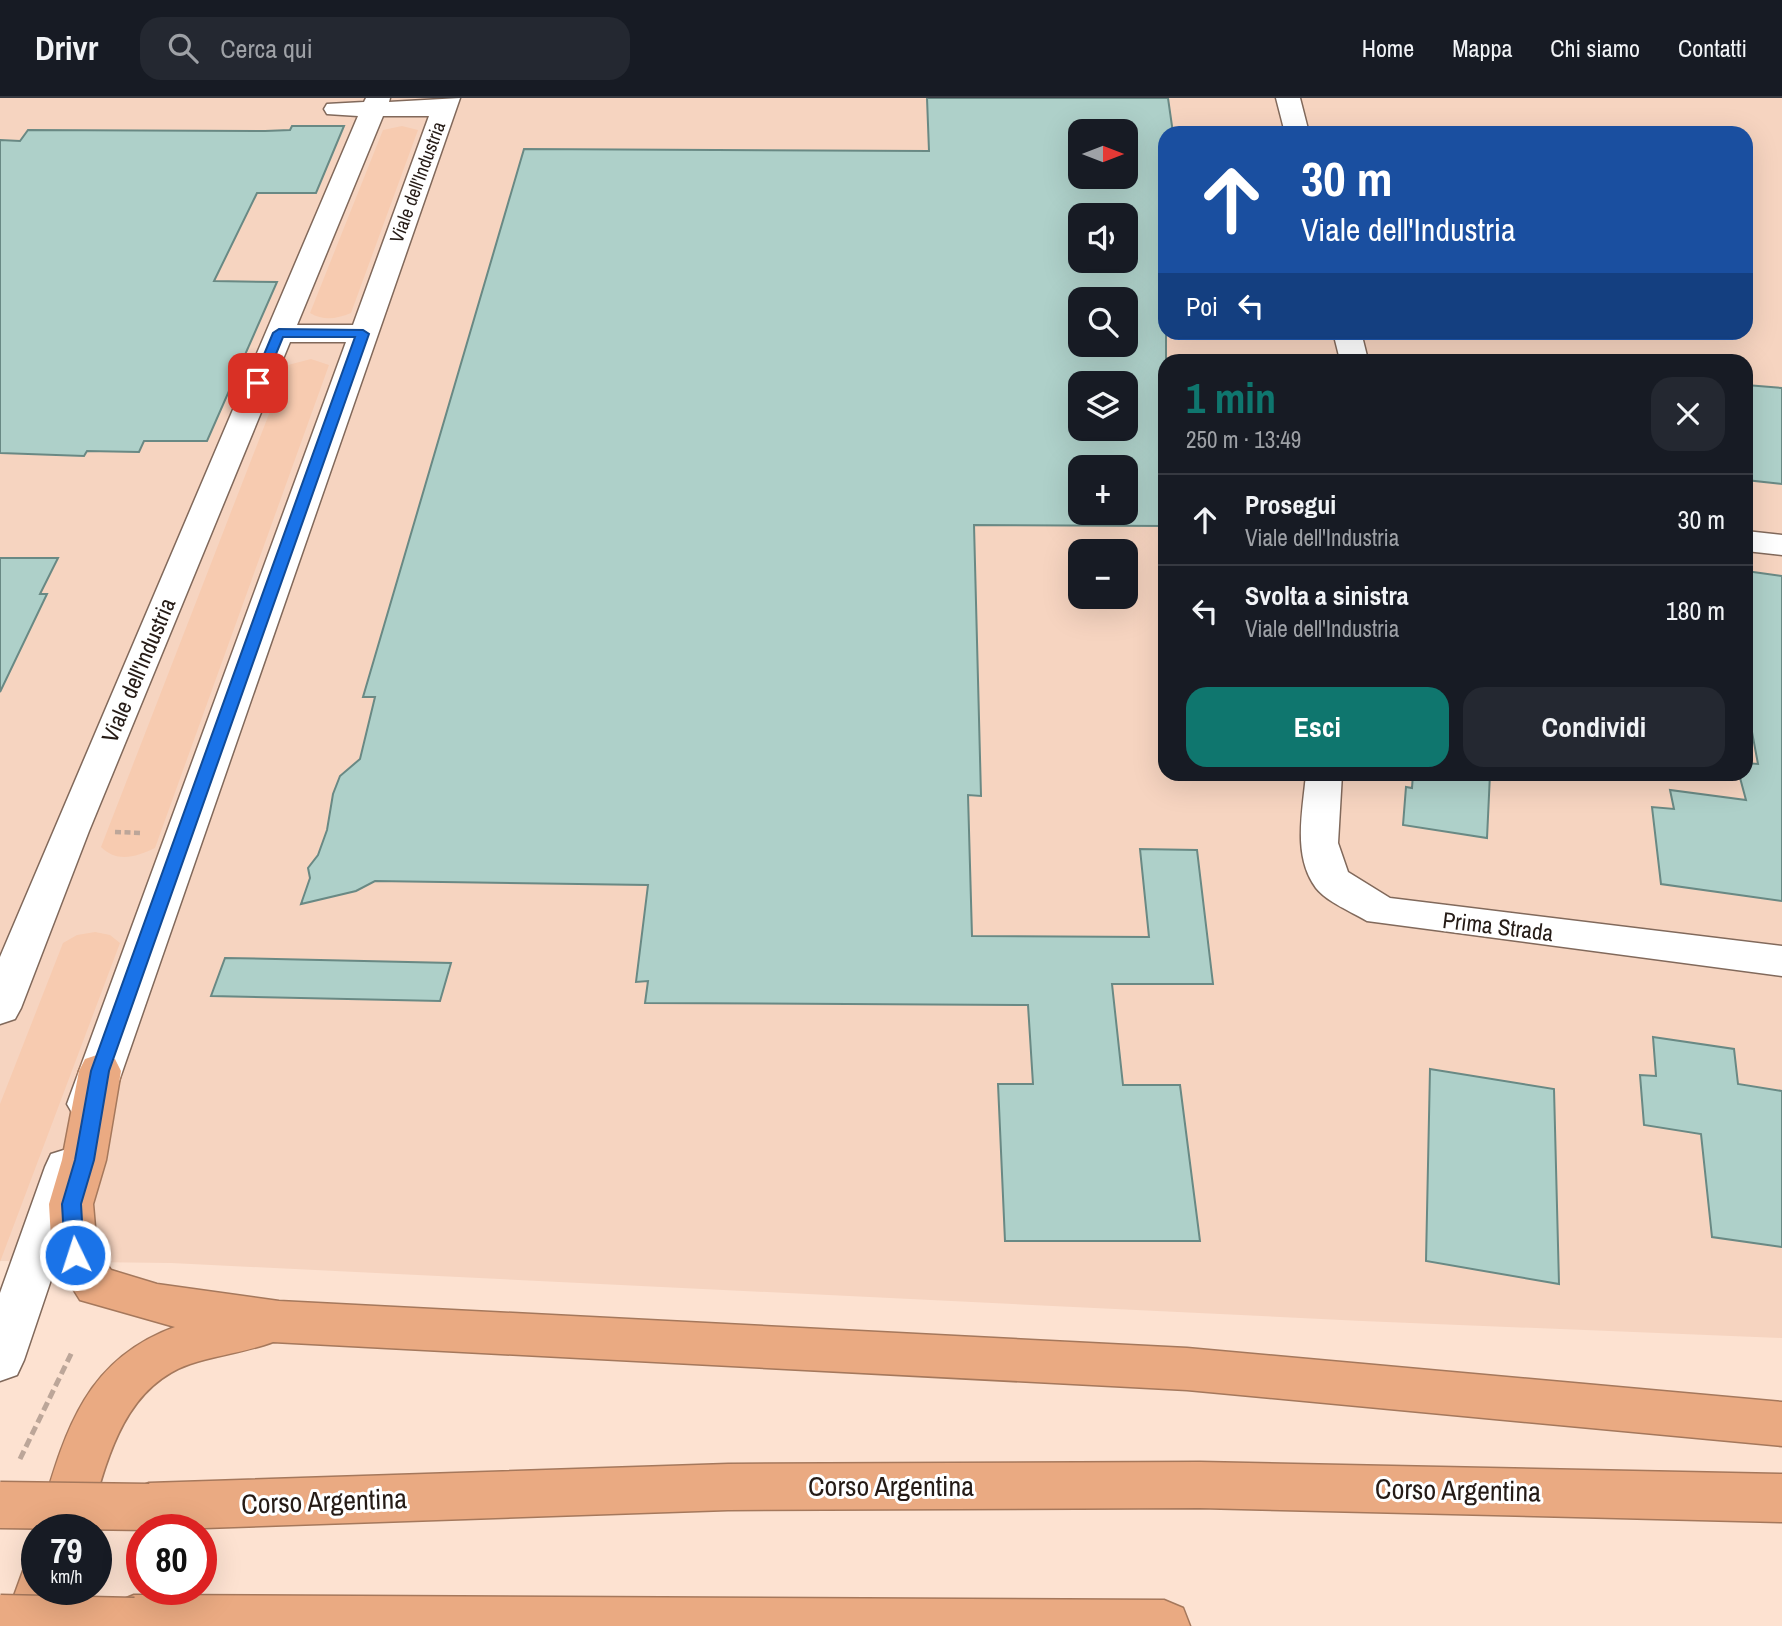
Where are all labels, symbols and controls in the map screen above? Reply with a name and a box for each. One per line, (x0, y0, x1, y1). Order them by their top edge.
search box (140, 17, 630, 80)
text: Drivr (35, 26, 98, 70)
icon: search (164, 29, 202, 67)
text: Cerca qui (220, 31, 313, 66)
text: Home (1362, 32, 1414, 64)
text: Mappa (1452, 32, 1512, 64)
text: Chi siamo (1550, 32, 1640, 64)
text: Contatti (1678, 32, 1747, 64)
street label: Viale dell'Industria (383, 117, 451, 246)
north arrow (1068, 119, 1138, 189)
map controls (1068, 119, 1138, 609)
text: 30 m (1301, 145, 1393, 211)
icon: ahead (1186, 154, 1277, 245)
button: sound (1068, 203, 1138, 273)
text: Viale dell'Industria (1301, 208, 1516, 251)
button: search (1068, 287, 1138, 357)
icon: left (1232, 287, 1270, 325)
text: Poi (1186, 289, 1218, 324)
pin (228, 353, 288, 413)
icon: arrive (239, 364, 277, 402)
text: 1 min (1186, 370, 1276, 426)
button: layers (1068, 371, 1138, 441)
button: close (1651, 377, 1725, 451)
text: 250 m · 13:49 (1186, 424, 1301, 455)
button: + (1068, 455, 1138, 525)
text: Prosegui (1245, 487, 1336, 522)
icon: ahead (1186, 501, 1224, 539)
text: 30 m (1678, 502, 1725, 537)
text: Viale dell'Industria (1245, 522, 1399, 553)
button: − (1068, 539, 1138, 609)
text: Svolta a sinistra (1245, 578, 1409, 613)
street label: Viale dell'Industria (94, 592, 183, 747)
icon: left (1186, 592, 1224, 630)
text: 180 m (1666, 593, 1725, 628)
text: Viale dell'Industria (1245, 613, 1399, 644)
button: Esci (1186, 687, 1449, 767)
button: Condividi (1463, 687, 1725, 767)
street label: Prima Strada (1441, 904, 1556, 948)
position arrow (38, 1218, 112, 1292)
street label: Corso Argentina (808, 1467, 974, 1505)
street label: Corso Argentina (1375, 1470, 1542, 1510)
street label: Corso Argentina (240, 1479, 408, 1523)
speed limit sign: 80 (126, 1514, 217, 1605)
text: 79 (51, 1527, 82, 1574)
text: km/h (51, 1564, 83, 1589)

